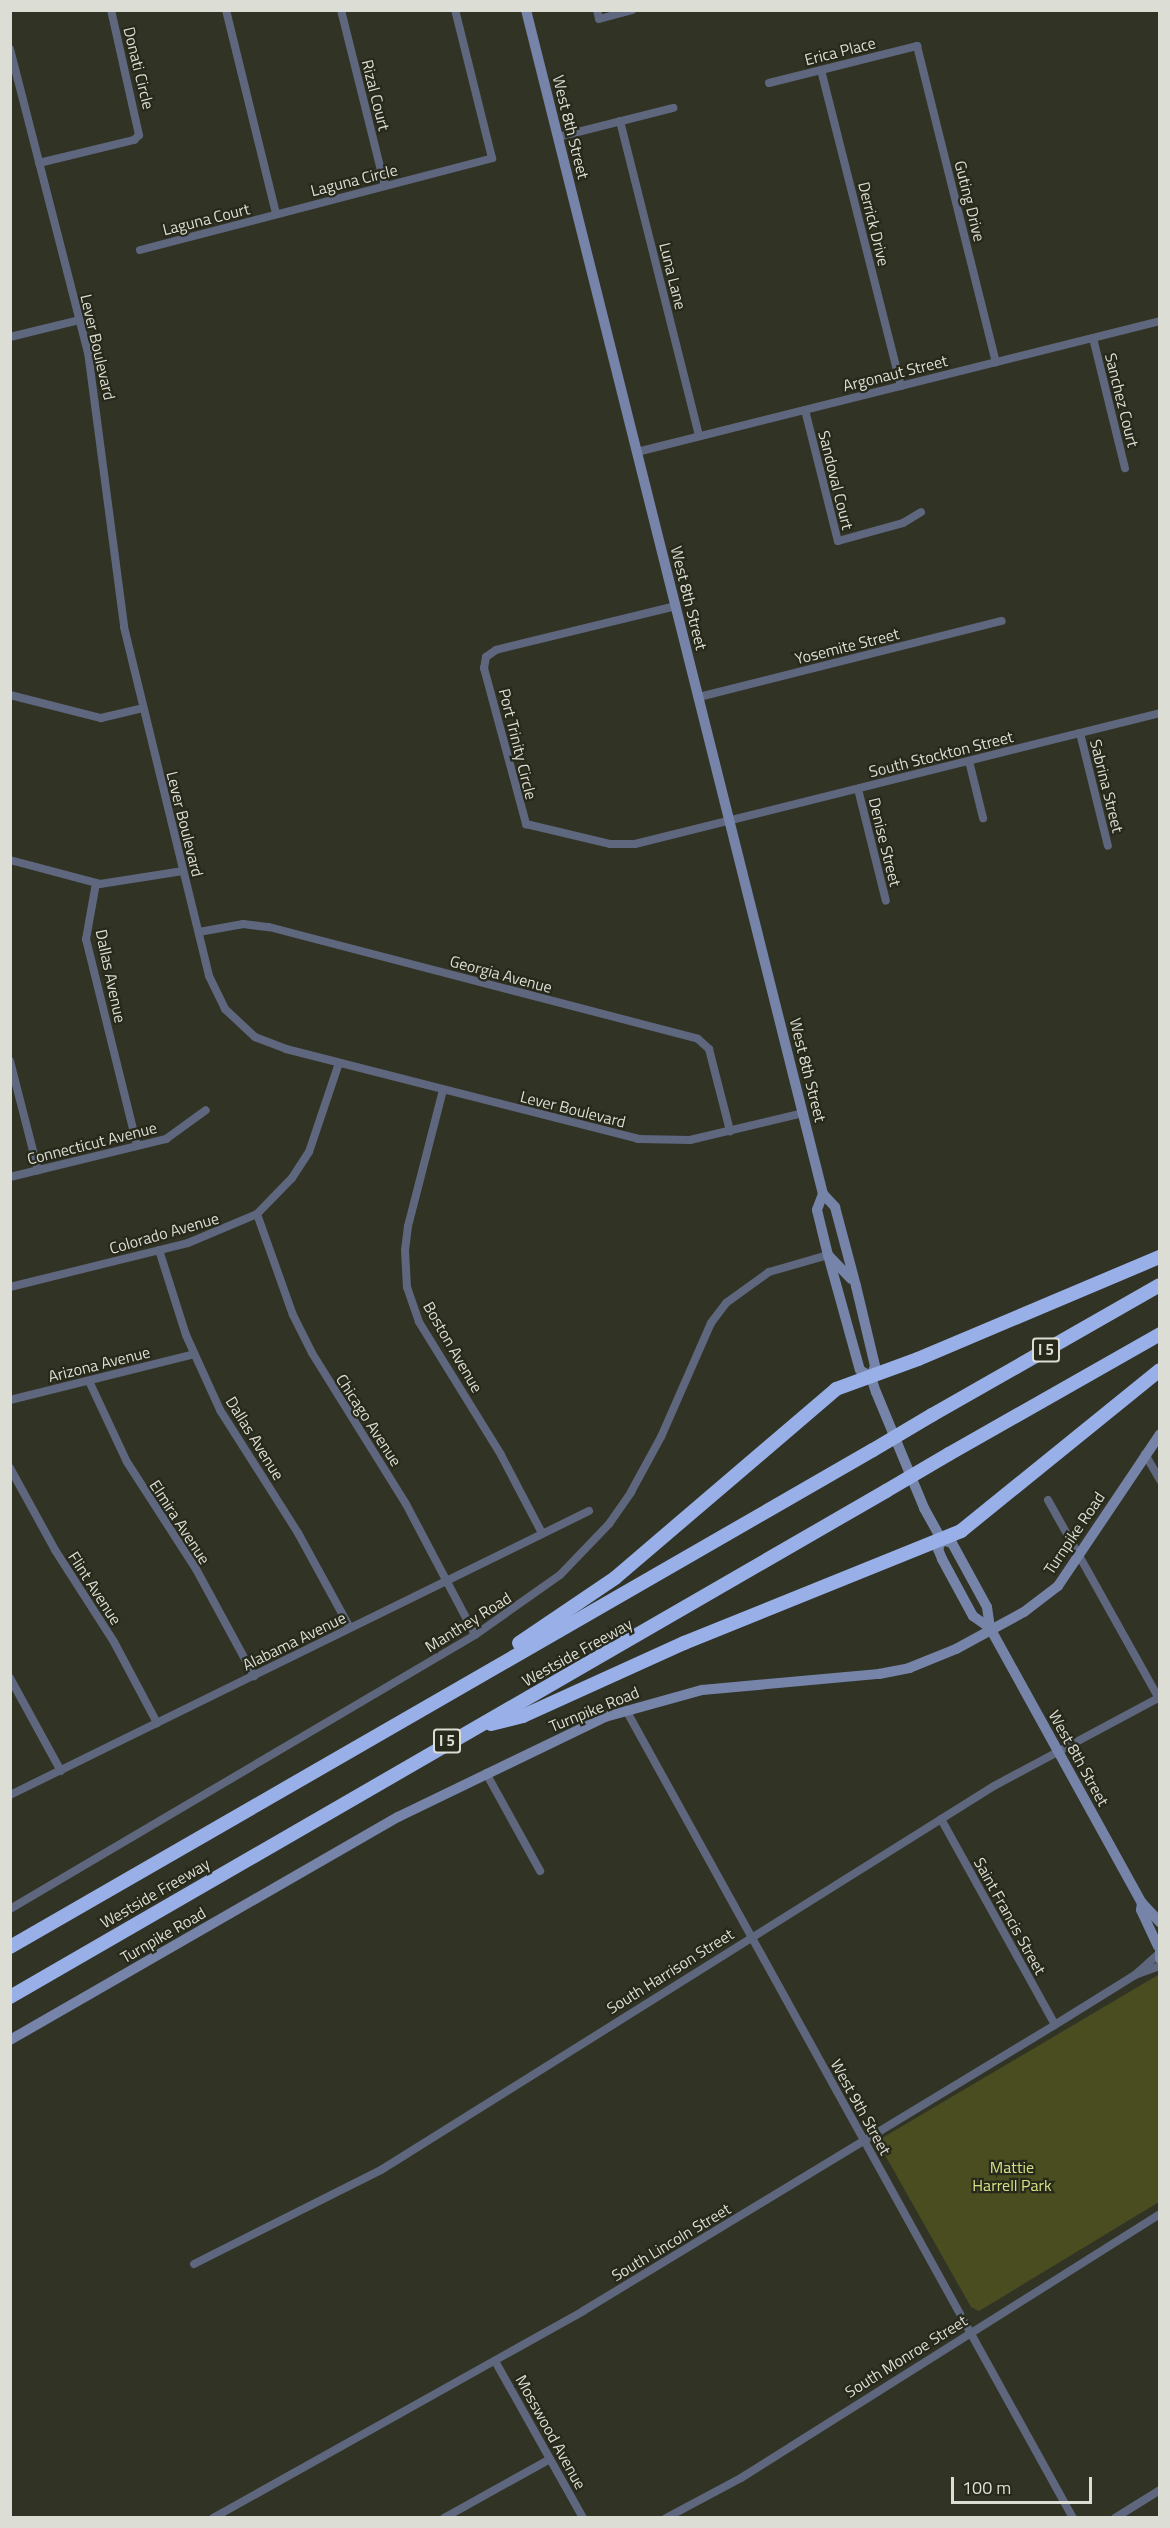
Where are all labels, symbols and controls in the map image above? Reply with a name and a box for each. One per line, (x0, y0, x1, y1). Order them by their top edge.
street label: Donati Circle (119, 25, 159, 111)
street label: Erica Place (802, 33, 878, 69)
street label: Rizal Court (358, 57, 394, 133)
street label: West 8th Street (549, 73, 593, 181)
street label: Guting Drive (951, 159, 989, 243)
street label: Laguna Circle (309, 160, 399, 200)
street label: Derrick Drive (854, 180, 894, 268)
street label: Laguna Court (160, 199, 252, 239)
street label: Luna Lane (655, 240, 691, 312)
street label: Lever Boulevard (76, 292, 120, 402)
street label: Argonaut Street (841, 351, 949, 395)
street label: Sanchez Court (1101, 351, 1143, 449)
street label: Sandoval Court (814, 428, 858, 532)
street label: West 8th Street (667, 544, 711, 652)
street label: Yosemite Street (793, 624, 901, 668)
street label: Port Trinity Circle (495, 686, 541, 802)
street label: South Stockton Street (867, 727, 1015, 781)
street label: Sabrina Street (1086, 737, 1128, 835)
street label: Lever Boulevard (163, 769, 207, 879)
street label: Denise Street (865, 796, 905, 888)
street label: Dallas Avenue (92, 928, 130, 1024)
street label: Georgia Avenue (448, 951, 554, 997)
street label: West 8th Street (786, 1016, 830, 1124)
street label: Lever Boulevard (518, 1087, 628, 1131)
street label: Connecticut Avenue (25, 1118, 159, 1168)
street label: Colorado Avenue (107, 1208, 221, 1258)
street label: Boston Avenue (419, 1298, 487, 1396)
road number: I 5 (1031, 1338, 1061, 1362)
street label: Arizona Avenue (46, 1342, 152, 1386)
street label: Chicago Avenue (332, 1370, 406, 1470)
street label: Dallas Avenue (222, 1393, 288, 1483)
street label: Elmira Avenue (146, 1476, 214, 1568)
street label: Turnpike Road (1039, 1488, 1109, 1578)
street label: Flint Avenue (64, 1548, 126, 1628)
street label: Manthey Road (421, 1588, 515, 1656)
street label: Alabama Avenue (239, 1608, 349, 1674)
street label: Westside Freeway (518, 1614, 636, 1690)
street label: Turnpike Road (546, 1682, 642, 1736)
street label: West 8th Street (1045, 1707, 1113, 1809)
road number: I 5 (432, 1729, 462, 1753)
street label: Westside Freeway (97, 1854, 213, 1932)
street label: Saint Francis Street (970, 1854, 1050, 1978)
street label: Turnpike Road (117, 1903, 209, 1967)
street label: South Harrison Street (603, 1924, 737, 2018)
street label: West 9th Street (827, 2056, 895, 2158)
park label: Mattie Harrell Park (972, 2157, 1052, 2195)
street label: South Lincoln Street (608, 2199, 734, 2285)
street label: South Monroe Street (841, 2311, 971, 2401)
street label: Mosswood Avenue (512, 2372, 590, 2492)
scale bar (954, 2465, 1095, 2503)
text: 100 m (962, 2474, 1011, 2501)

